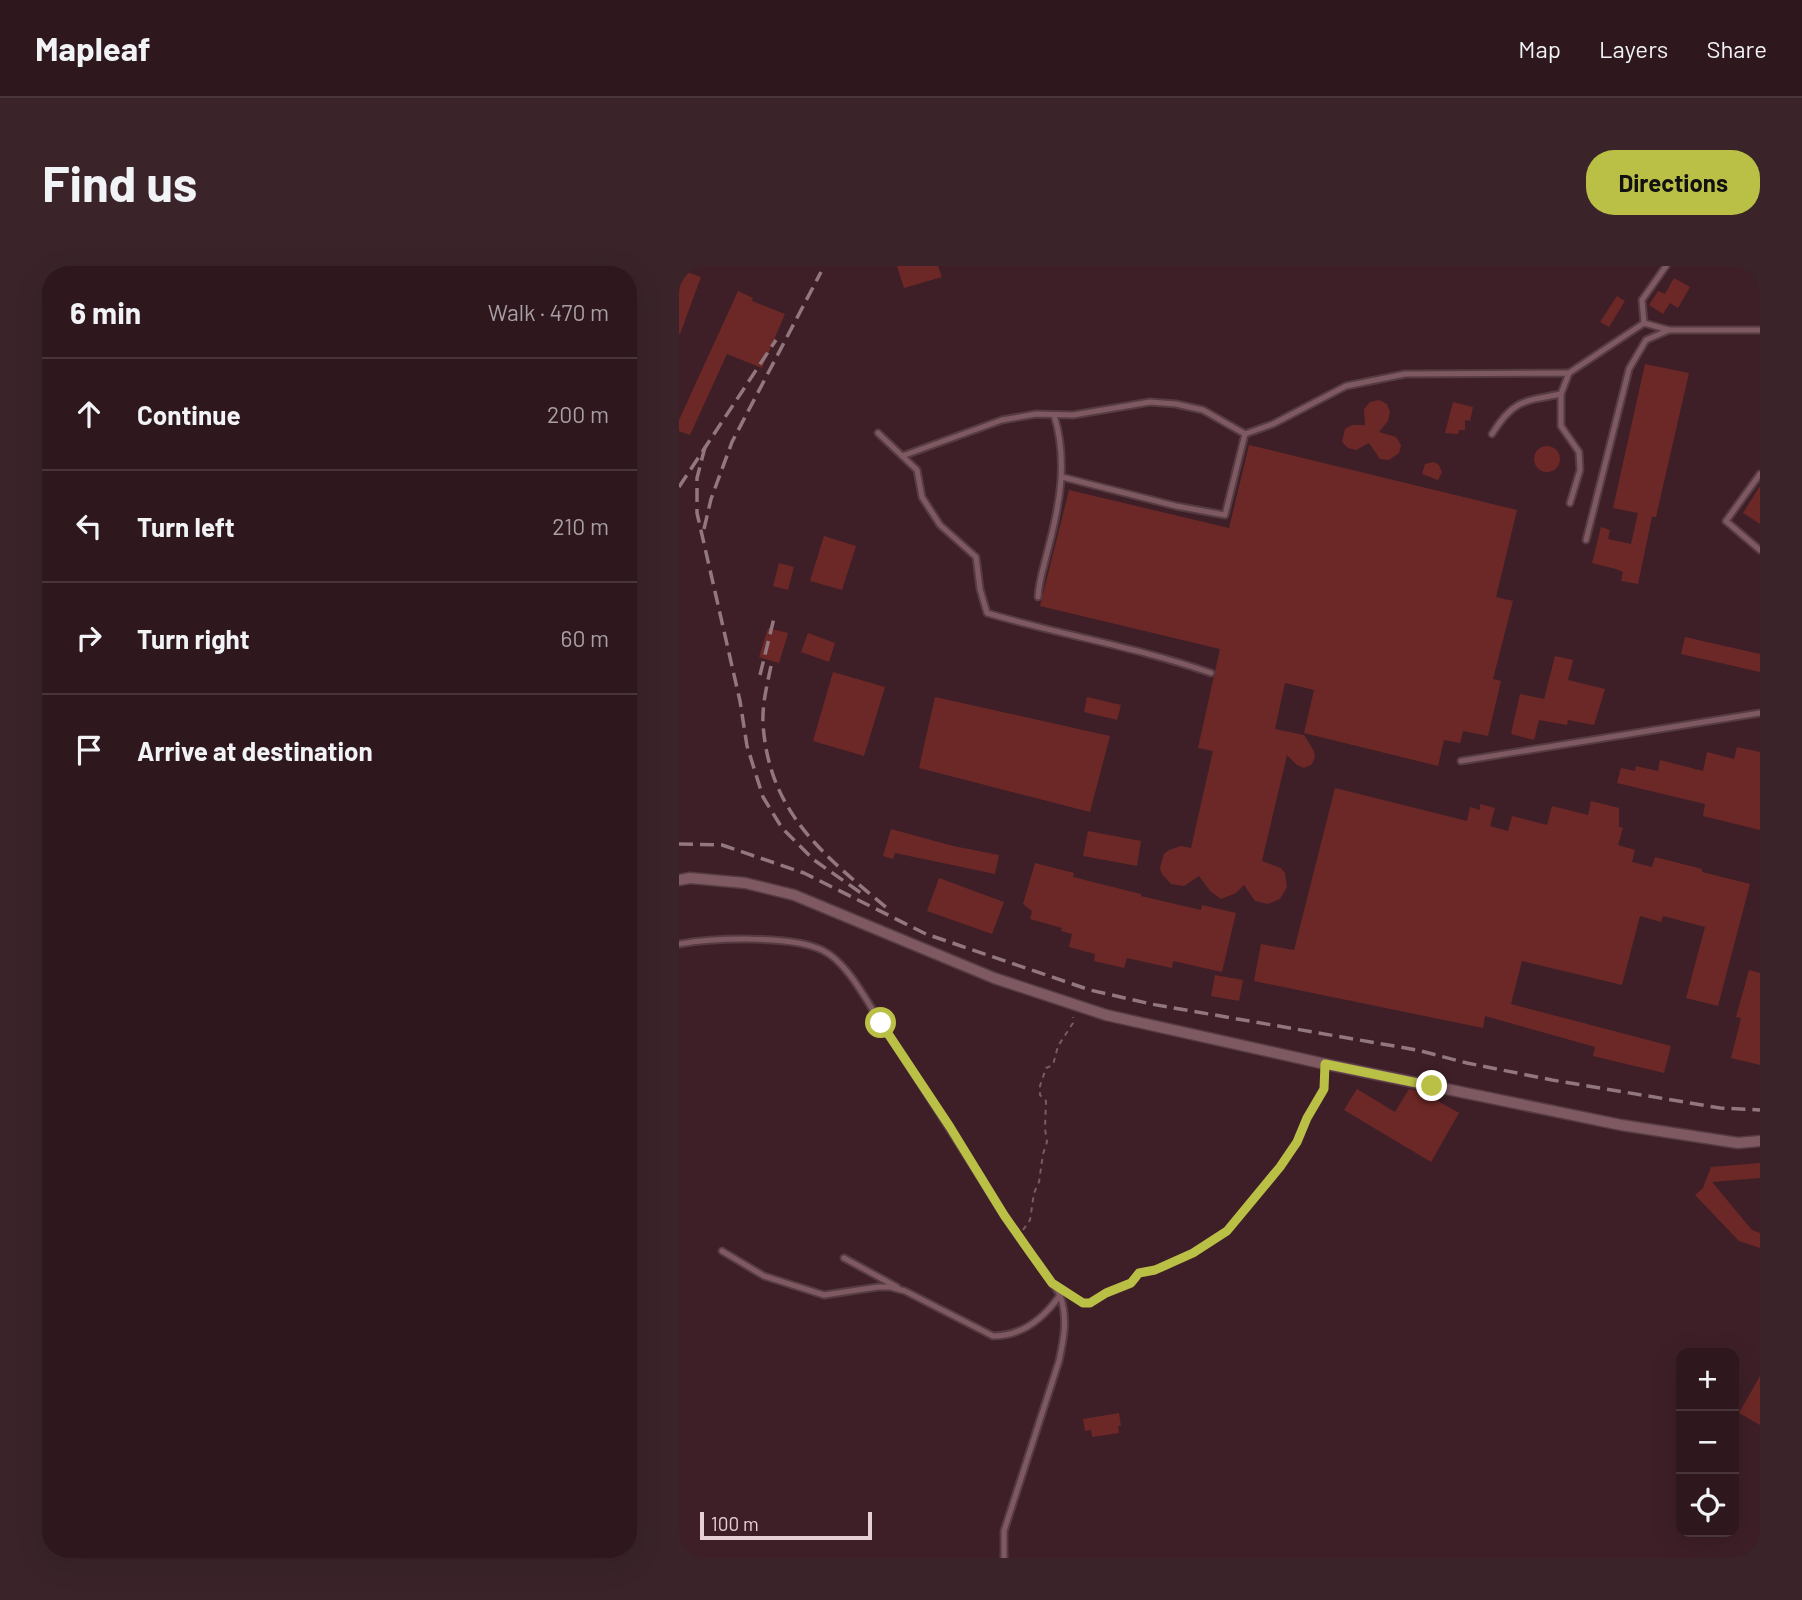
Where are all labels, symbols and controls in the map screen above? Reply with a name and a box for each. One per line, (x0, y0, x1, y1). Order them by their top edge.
text: Mapleaf (35, 28, 151, 68)
text: Map (1518, 34, 1561, 63)
text: Layers (1599, 34, 1668, 63)
text: Share (1706, 34, 1767, 63)
button: Directions (1586, 150, 1760, 215)
text: Find us (42, 153, 197, 212)
text: 6 min (70, 294, 141, 330)
text: Walk · 470 m (488, 298, 609, 326)
icon: ahead (70, 395, 108, 433)
text: Continue (137, 399, 241, 430)
text: 200 m (547, 400, 609, 428)
icon: left (70, 507, 108, 545)
text: Turn left (137, 511, 235, 542)
text: 210 m (552, 512, 609, 540)
icon: right (70, 619, 108, 657)
text: Turn right (137, 623, 250, 654)
text: 60 m (561, 624, 609, 652)
icon: arrive (70, 731, 108, 769)
text: Arrive at destination (137, 735, 373, 766)
route start (865, 1007, 896, 1038)
route end (1416, 1070, 1447, 1101)
map controls (1676, 1348, 1739, 1537)
button: + (1676, 1348, 1739, 1411)
button: − (1676, 1411, 1739, 1474)
button: locate (1676, 1474, 1739, 1537)
scale bar (700, 1509, 871, 1541)
text: 100 m (711, 1512, 759, 1535)

